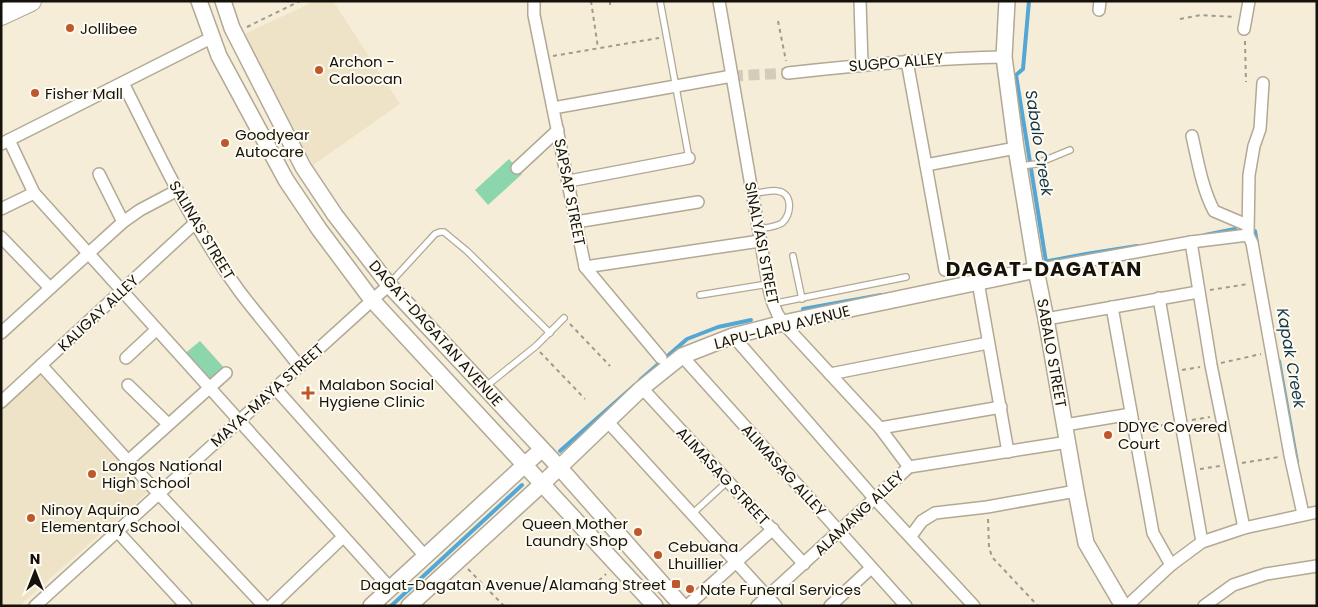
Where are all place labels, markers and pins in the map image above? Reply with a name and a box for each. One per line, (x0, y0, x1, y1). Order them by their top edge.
place label: Jollibee (80, 18, 137, 39)
marker: Jollibee (64, 22, 76, 34)
place label: Archon - Caloocan (329, 51, 402, 89)
marker: Archon - Caloocan (313, 64, 325, 76)
place label: Fisher Mall (45, 83, 123, 104)
marker: Fisher Mall (29, 87, 41, 99)
place label: Goodyear Autocare (235, 124, 310, 162)
marker: Goodyear Autocare (219, 137, 231, 149)
place label: Malabon Social Hygiene Clinic (319, 374, 434, 412)
marker: Malabon Social Hygiene Clinic (301, 386, 315, 400)
place label: DDYC Covered Court (1118, 416, 1228, 454)
marker: DDYC Covered Court (1102, 429, 1114, 441)
place label: Longos National High School (102, 455, 222, 493)
marker: Longos National High School (86, 468, 98, 480)
place label: Ninoy Aquino Elementary School (41, 499, 180, 537)
marker: Ninoy Aquino Elementary School (25, 512, 37, 524)
place label: Queen Mother Laundry Shop (522, 513, 628, 551)
marker: Queen Mother Laundry Shop (632, 526, 644, 538)
place label: Cebuana Lhuillier (668, 536, 739, 574)
marker: Cebuana Lhuillier (652, 549, 664, 561)
place label: Dagat-Dagatan Avenue/Alamang Street (360, 574, 666, 595)
marker: Dagat-Dagatan Avenue/Alamang Street (670, 578, 682, 590)
place label: Nate Funeral Services (700, 579, 861, 600)
marker: Nate Funeral Services (684, 583, 696, 595)

